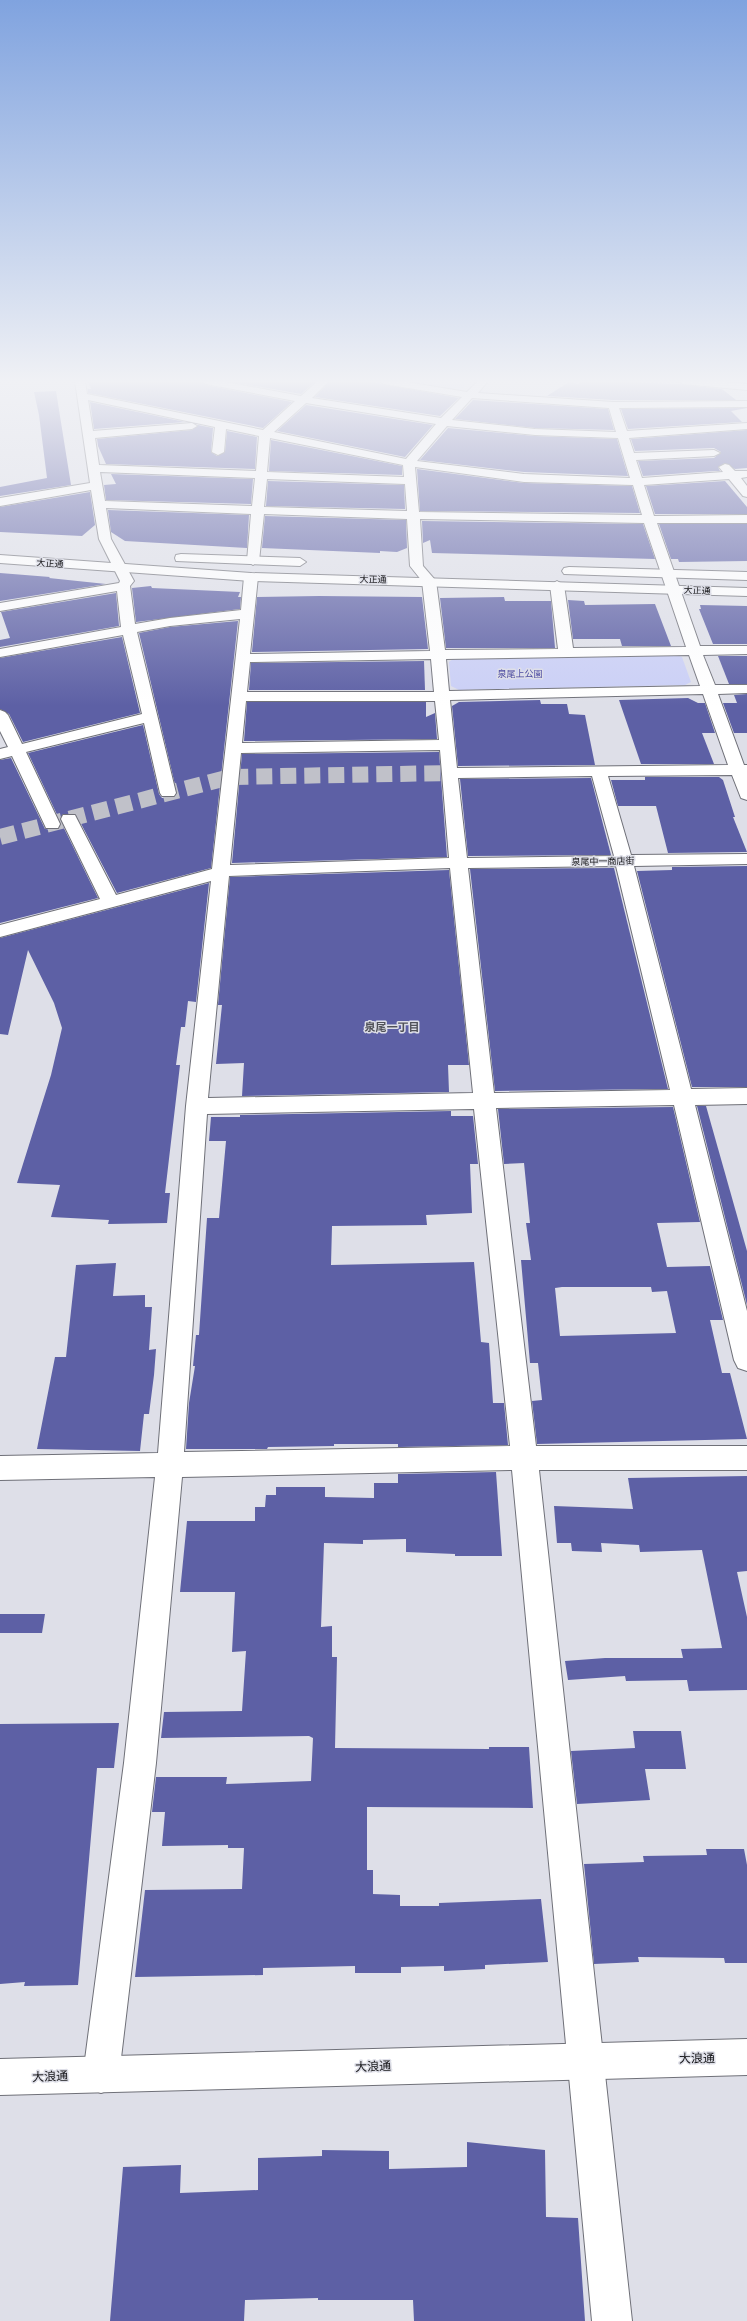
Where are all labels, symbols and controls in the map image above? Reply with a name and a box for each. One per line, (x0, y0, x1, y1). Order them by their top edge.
street label: 大正通 (36, 557, 64, 569)
street label: 大正通 (359, 573, 387, 585)
street label: 大正通 (683, 584, 711, 596)
park label: 泉尾上公園 (497, 668, 543, 679)
street label: 泉尾中一商店街 (571, 855, 635, 867)
district label: 泉尾一丁目 (365, 1020, 420, 1034)
street label: 大浪通 (679, 2050, 715, 2066)
street label: 大浪通 (355, 2058, 391, 2074)
street label: 大浪通 (32, 2068, 68, 2084)

